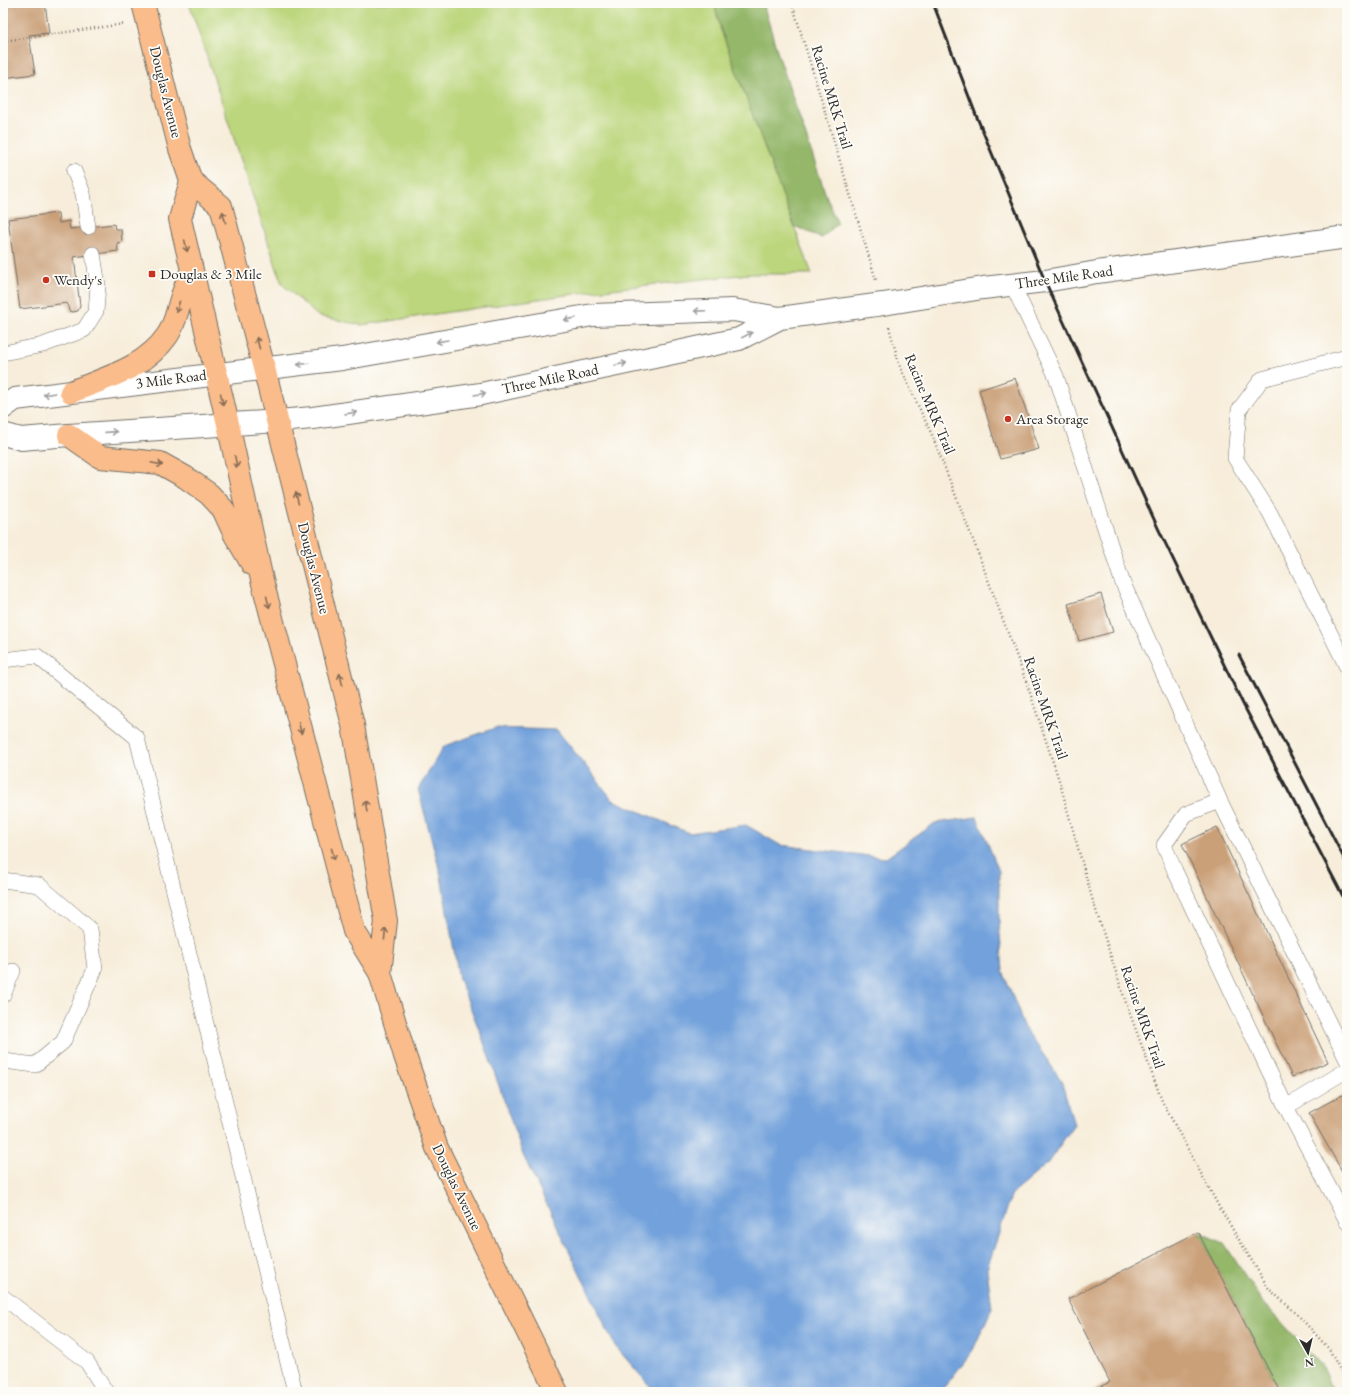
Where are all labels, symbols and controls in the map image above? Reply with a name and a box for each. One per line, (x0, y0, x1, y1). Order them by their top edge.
street label: Racine MRK Trail (808, 43, 857, 151)
street label: Douglas Avenue (146, 44, 187, 140)
one-way arrow (220, 211, 227, 224)
one-way arrow (183, 239, 190, 252)
street label: Three Mile Road (1014, 260, 1114, 293)
place label: Douglas & 3 Mile (160, 264, 262, 283)
marker: Douglas & 3 Mile (147, 269, 157, 279)
place label: Wendy's (54, 270, 102, 289)
marker: Wendy's (41, 275, 51, 285)
one-way arrow (174, 300, 182, 313)
one-way arrow (694, 308, 707, 315)
one-way arrow (564, 316, 577, 324)
one-way arrow (741, 330, 753, 338)
one-way arrow (253, 337, 261, 350)
one-way arrow (436, 338, 449, 346)
street label: Racine MRK Trail (901, 351, 960, 457)
street label: Three Mile Road (500, 359, 600, 398)
one-way arrow (614, 359, 627, 367)
one-way arrow (297, 360, 310, 368)
street label: 3 Mile Road (134, 365, 208, 392)
one-way arrow (473, 389, 486, 397)
one-way arrow (43, 391, 56, 398)
one-way arrow (219, 393, 226, 406)
one-way arrow (345, 409, 358, 417)
place label: Area Storage (1015, 409, 1089, 428)
marker: Area Storage (1003, 414, 1013, 424)
one-way arrow (104, 428, 117, 435)
one-way arrow (233, 455, 241, 468)
one-way arrow (150, 460, 163, 468)
one-way arrow (292, 492, 300, 505)
street label: Douglas Avenue (294, 520, 335, 616)
one-way arrow (265, 596, 272, 609)
street label: Racine MRK Trail (1020, 654, 1073, 762)
one-way arrow (337, 672, 344, 685)
one-way arrow (297, 721, 305, 734)
one-way arrow (362, 800, 370, 813)
one-way arrow (330, 847, 338, 860)
one-way arrow (381, 928, 389, 941)
street label: Racine MRK Trail (1117, 963, 1170, 1071)
street label: Douglas Avenue (428, 1141, 487, 1233)
north arrow (1288, 1333, 1328, 1373)
text: N (1304, 1355, 1315, 1370)

